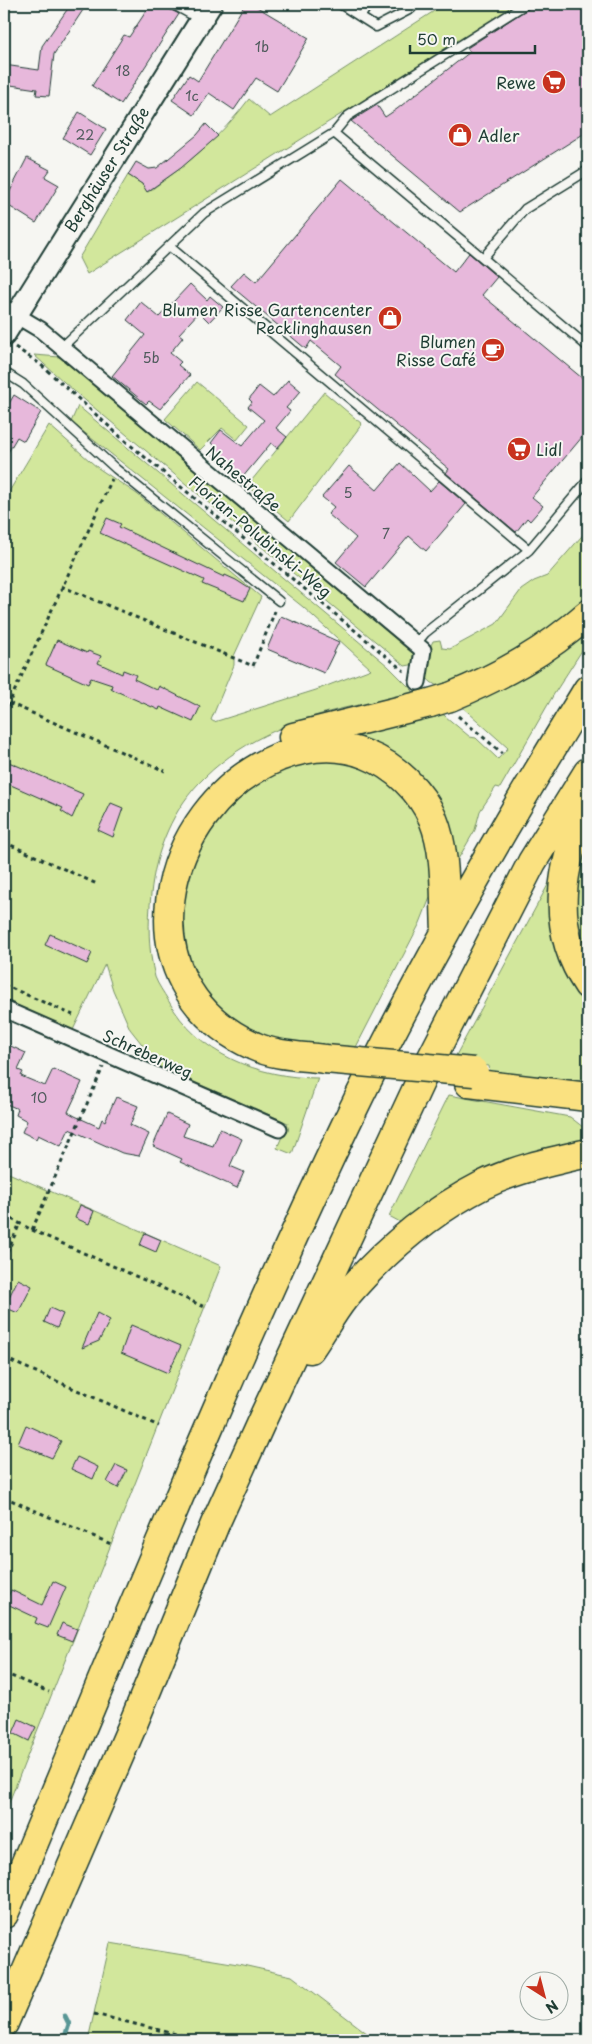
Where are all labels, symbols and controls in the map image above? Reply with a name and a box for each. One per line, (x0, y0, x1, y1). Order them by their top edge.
scale bar (410, 22, 534, 54)
text: 50 m (417, 27, 456, 50)
house number: 1b (255, 36, 269, 57)
house number: 18 (115, 60, 131, 81)
supermarket icon: Rewe (541, 69, 567, 95)
place label: Rewe (496, 70, 536, 94)
house number: 1c (185, 85, 199, 106)
street label: Berghäuser Straße (58, 102, 154, 236)
shop icon: Adler (447, 122, 473, 148)
place label: Adler (478, 123, 520, 147)
house number: 22 (76, 124, 94, 145)
place label: Blumen Risse Gartencenter Recklinghausen (162, 297, 373, 339)
shop icon: Blumen Risse Gartencenter Recklinghausen (377, 305, 403, 331)
place label: Blumen Risse Café (396, 329, 476, 371)
cafe icon: Blumen Risse Café (480, 337, 506, 363)
house number: 5b (142, 347, 160, 368)
supermarket icon: Lidl (506, 436, 532, 462)
place label: Lidl (536, 437, 562, 461)
street label: Nahestraße (201, 440, 287, 516)
street label: Florian-Polubinski-Weg (185, 469, 337, 603)
house number: 5 (343, 482, 353, 503)
house number: 7 (382, 523, 390, 544)
street label: Schreberweg (99, 1023, 197, 1083)
house number: 10 (31, 1087, 47, 1108)
north arrow (520, 1972, 570, 2022)
text: N (541, 1995, 563, 2019)

